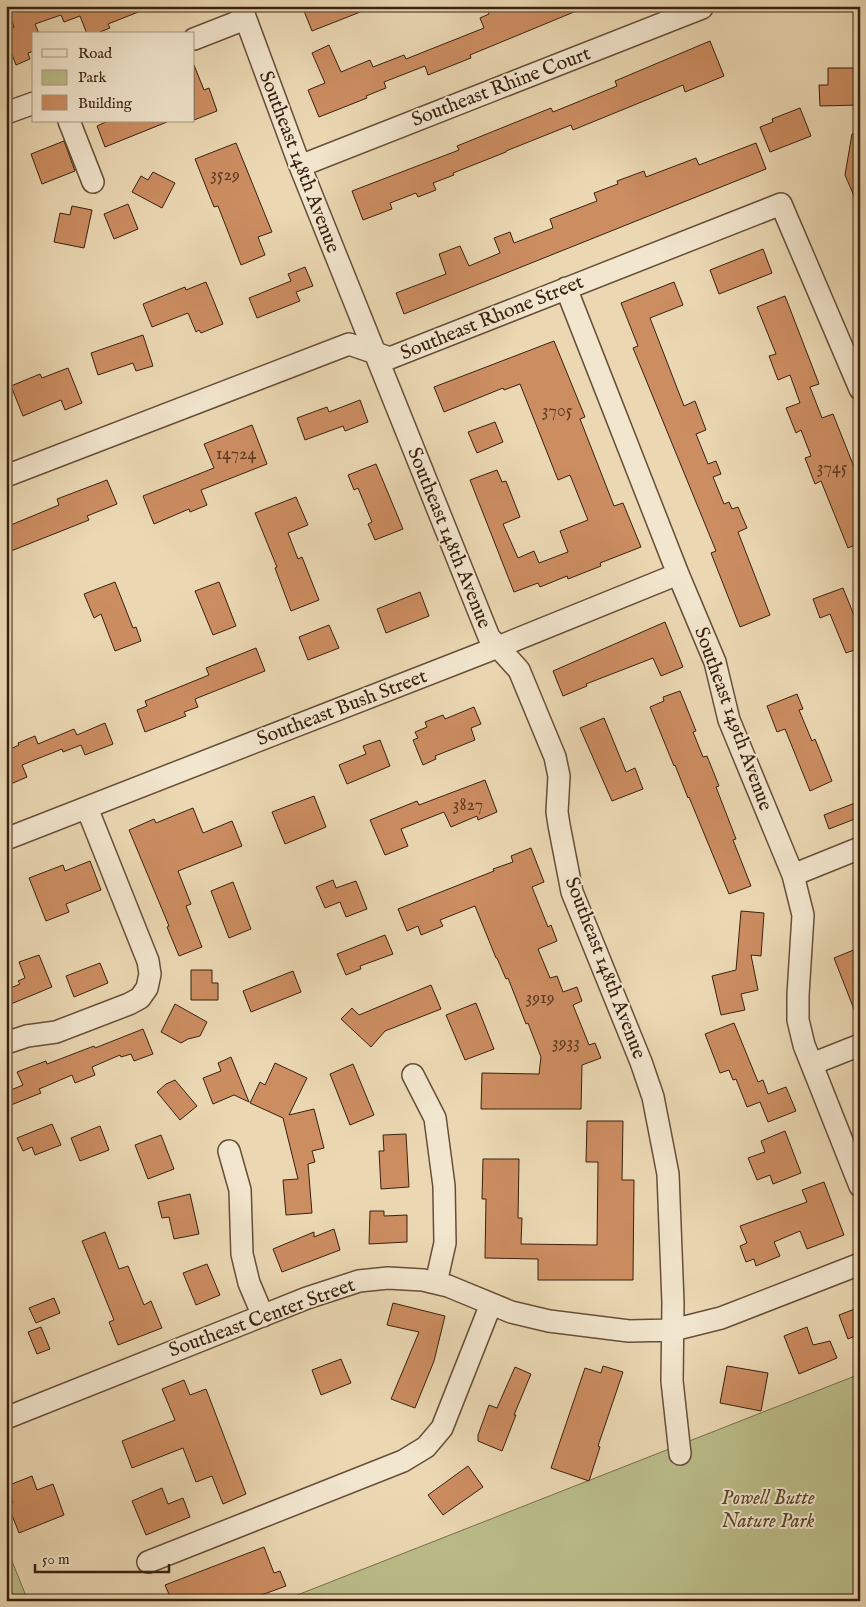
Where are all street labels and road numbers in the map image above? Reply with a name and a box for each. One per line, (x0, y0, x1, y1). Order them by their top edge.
street label: Southeast Rhine Court (408, 41, 594, 133)
street label: Southeast 148th Avenue (253, 67, 345, 257)
street label: Southeast Rhone Street (397, 270, 587, 366)
street label: Southeast 148th Avenue (401, 444, 497, 632)
street label: Southeast 149th Avenue (688, 624, 778, 814)
street label: Southeast Bush Street (253, 664, 431, 752)
street label: Southeast 148th Avenue (559, 873, 651, 1063)
street label: Southeast Center Street (165, 1273, 359, 1363)

